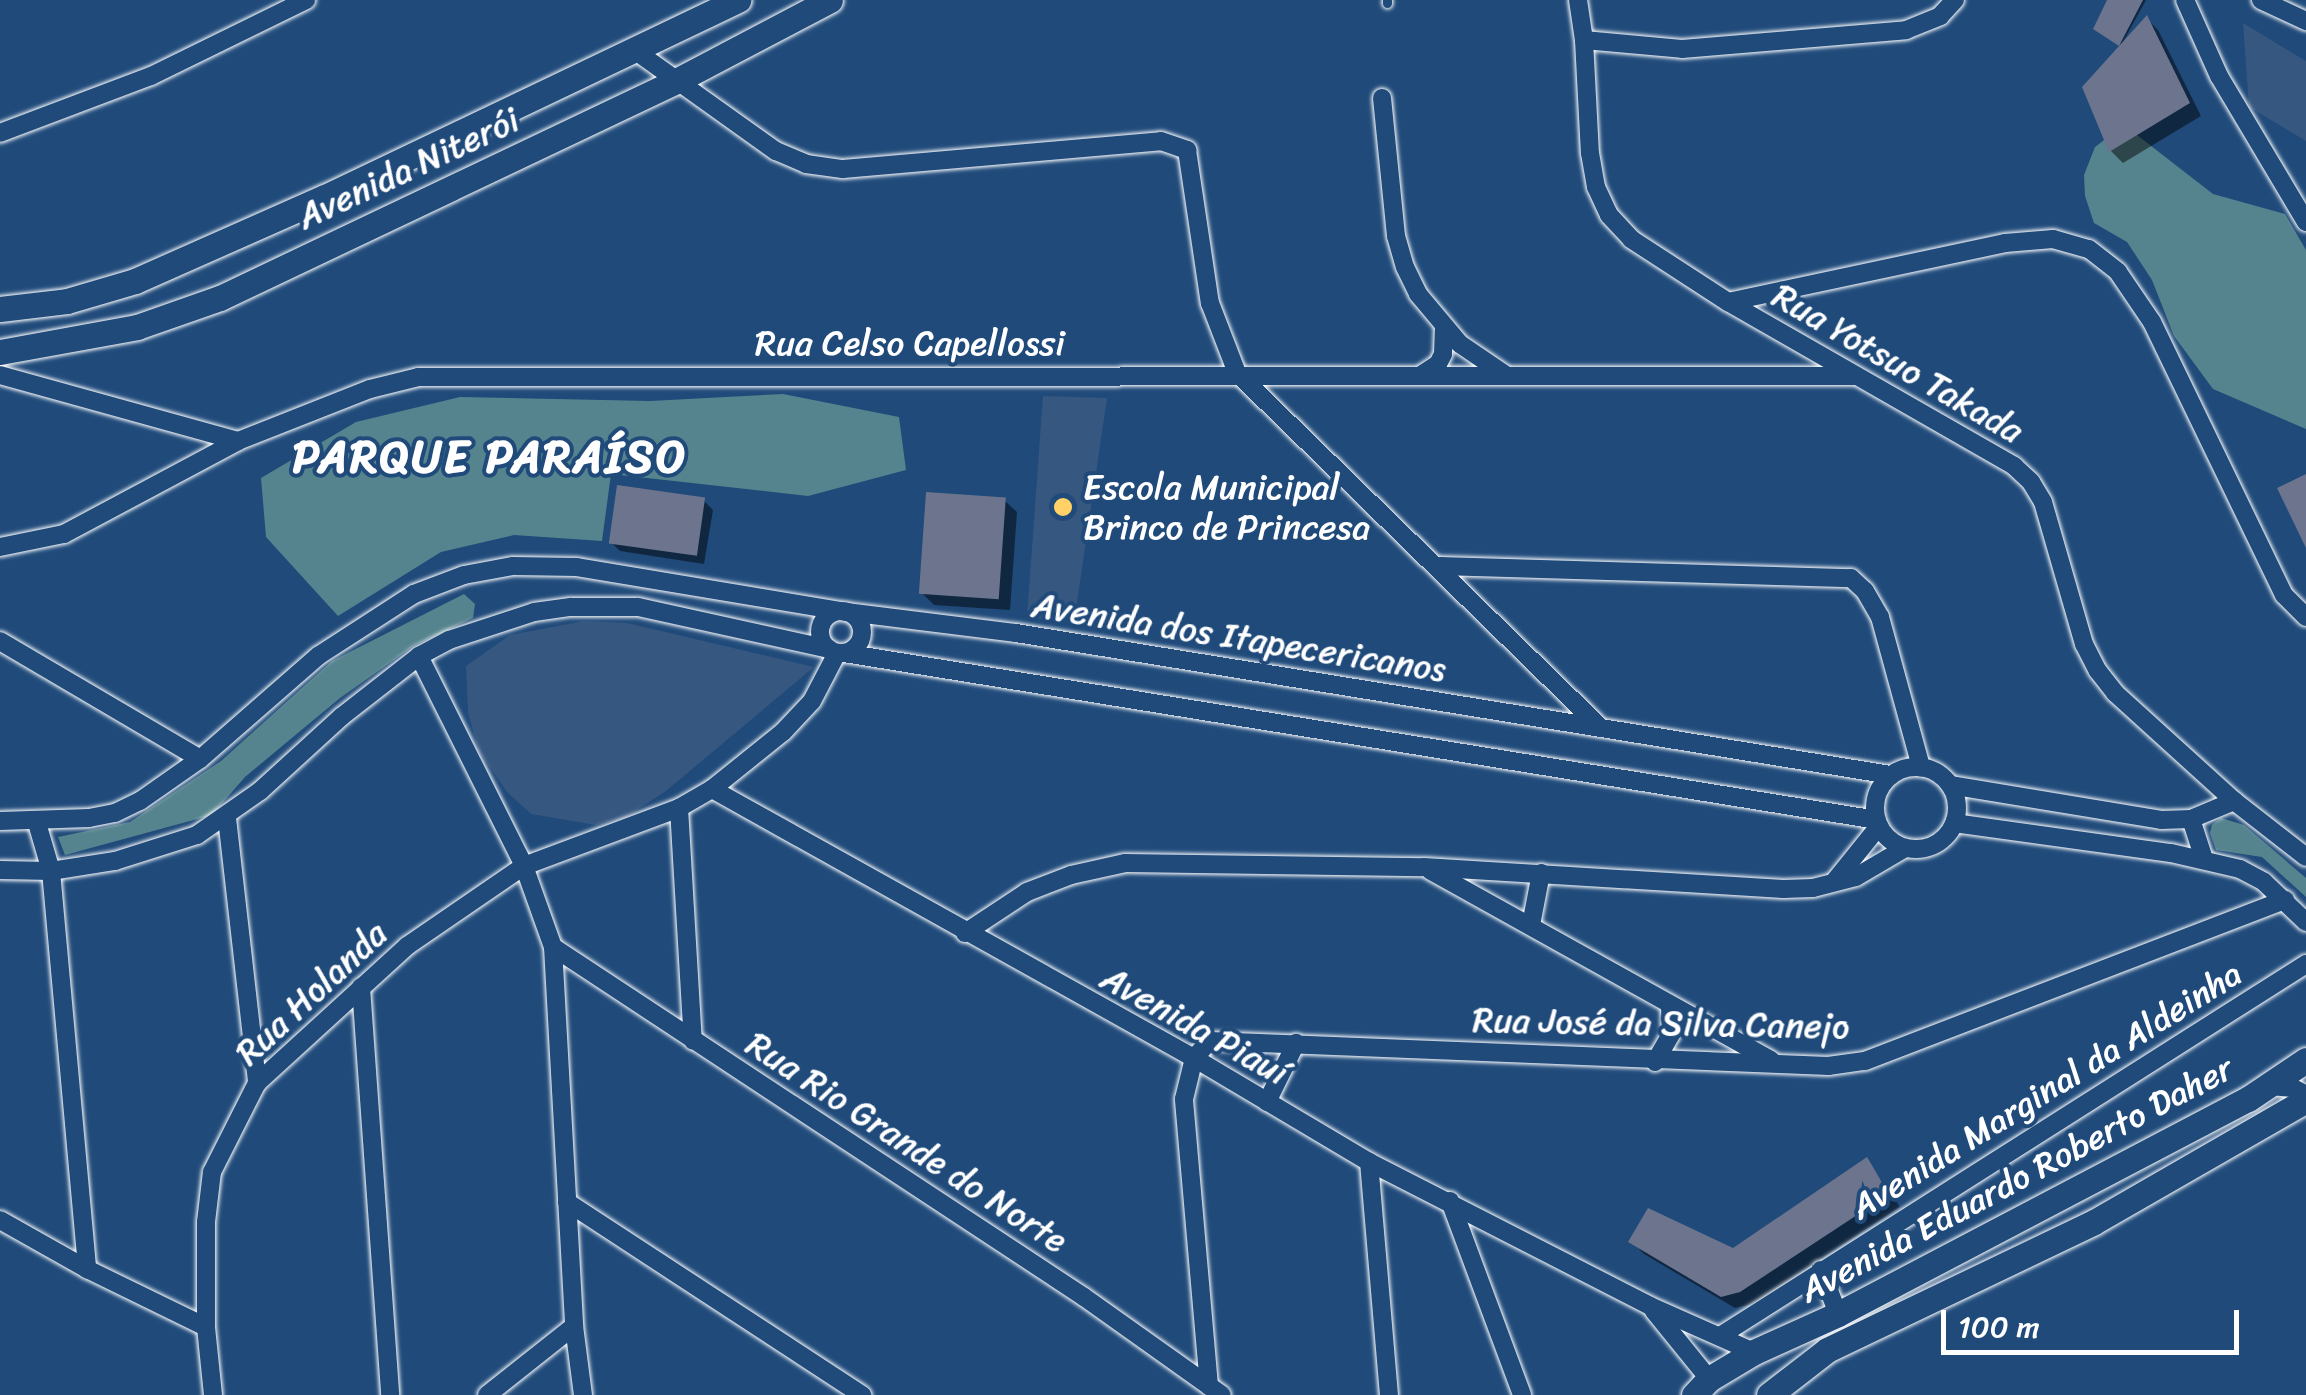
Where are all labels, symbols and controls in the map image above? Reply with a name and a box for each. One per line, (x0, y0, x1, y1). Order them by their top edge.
street label: Avenida Niterói (290, 98, 526, 238)
street label: Rua Yotsuo Takada (1765, 274, 2031, 452)
street label: Rua Celso Capellossi (753, 322, 1067, 364)
district label: PARQUE PARAÍSO (295, 431, 685, 485)
place label: Escola Municipal Brinco de Princesa (1083, 466, 1371, 548)
marker: Escola Municipal Brinco de Princesa (1052, 496, 1074, 518)
street label: Avenida dos Itapecericanos (1028, 583, 1450, 691)
street label: Rua Holanda (227, 912, 395, 1074)
street label: Avenida Marginal da Aldeinha (1843, 952, 2249, 1228)
street label: Avenida Piauí (1094, 956, 1296, 1094)
street label: Rua José da Silva Canejo (1471, 999, 1851, 1047)
street label: Rua Rio Grande do Norte (737, 1022, 1077, 1262)
street label: Avenida Eduardo Roberto Daher (1792, 1047, 2240, 1311)
scale bar (1946, 1290, 2244, 1352)
text: 100 m (1958, 1300, 2040, 1354)

